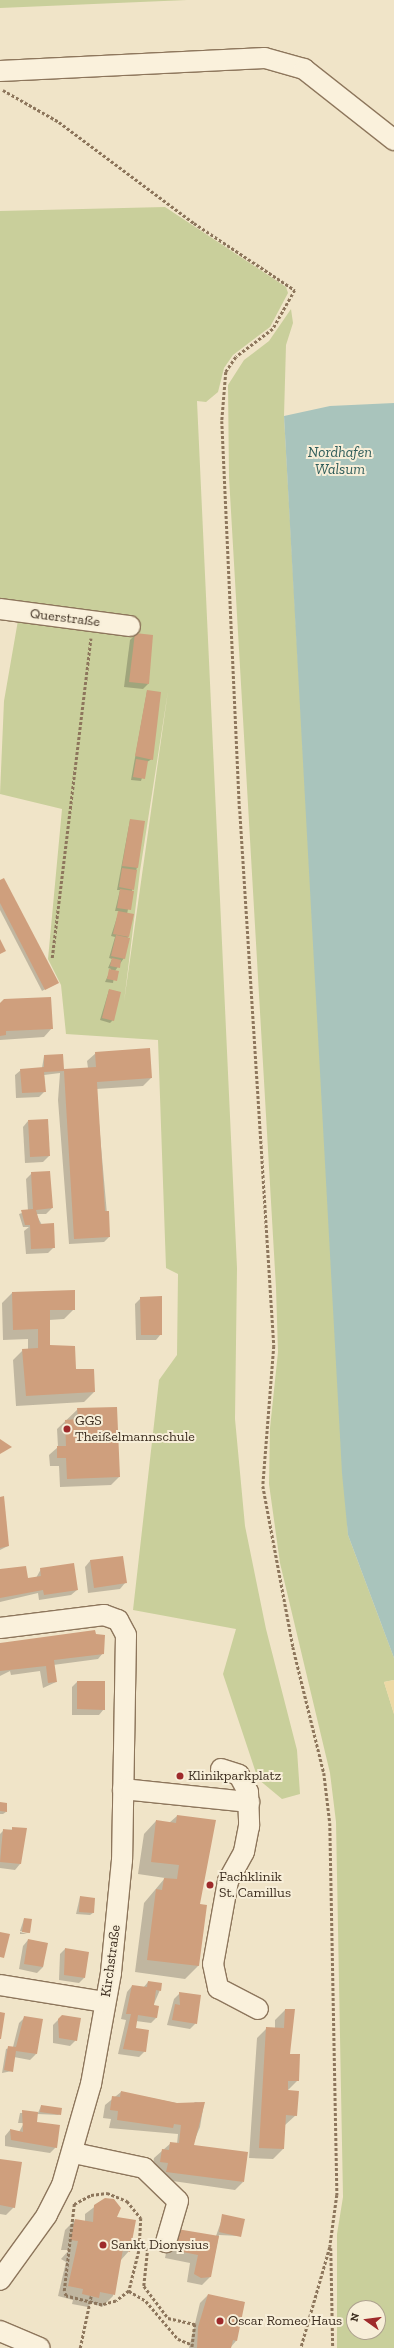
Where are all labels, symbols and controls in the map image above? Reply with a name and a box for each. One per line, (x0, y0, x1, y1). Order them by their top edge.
water label: Nordhafen Walsum (308, 443, 372, 478)
street label: Querstraße (29, 605, 101, 631)
place label: GGS Theißelmannschule (75, 1413, 195, 1446)
marker: GGS Theißelmannschule (62, 1424, 72, 1434)
place label: Klinikparkplatz (188, 1768, 281, 1784)
marker: Klinikparkplatz (175, 1771, 185, 1781)
place label: Fachklinik St. Camillus (219, 1869, 291, 1902)
marker: Fachklinik St. Camillus (204, 1879, 216, 1891)
street label: Kirchstraße (98, 1924, 124, 1998)
place label: Sankt Dionysius (111, 2237, 209, 2253)
marker: Sankt Dionysius (98, 2240, 108, 2250)
north arrow (346, 2300, 386, 2340)
text: N (348, 2312, 362, 2323)
place label: Oscar Romeo Haus (228, 2313, 342, 2329)
marker: Oscar Romeo Haus (215, 2316, 225, 2326)

